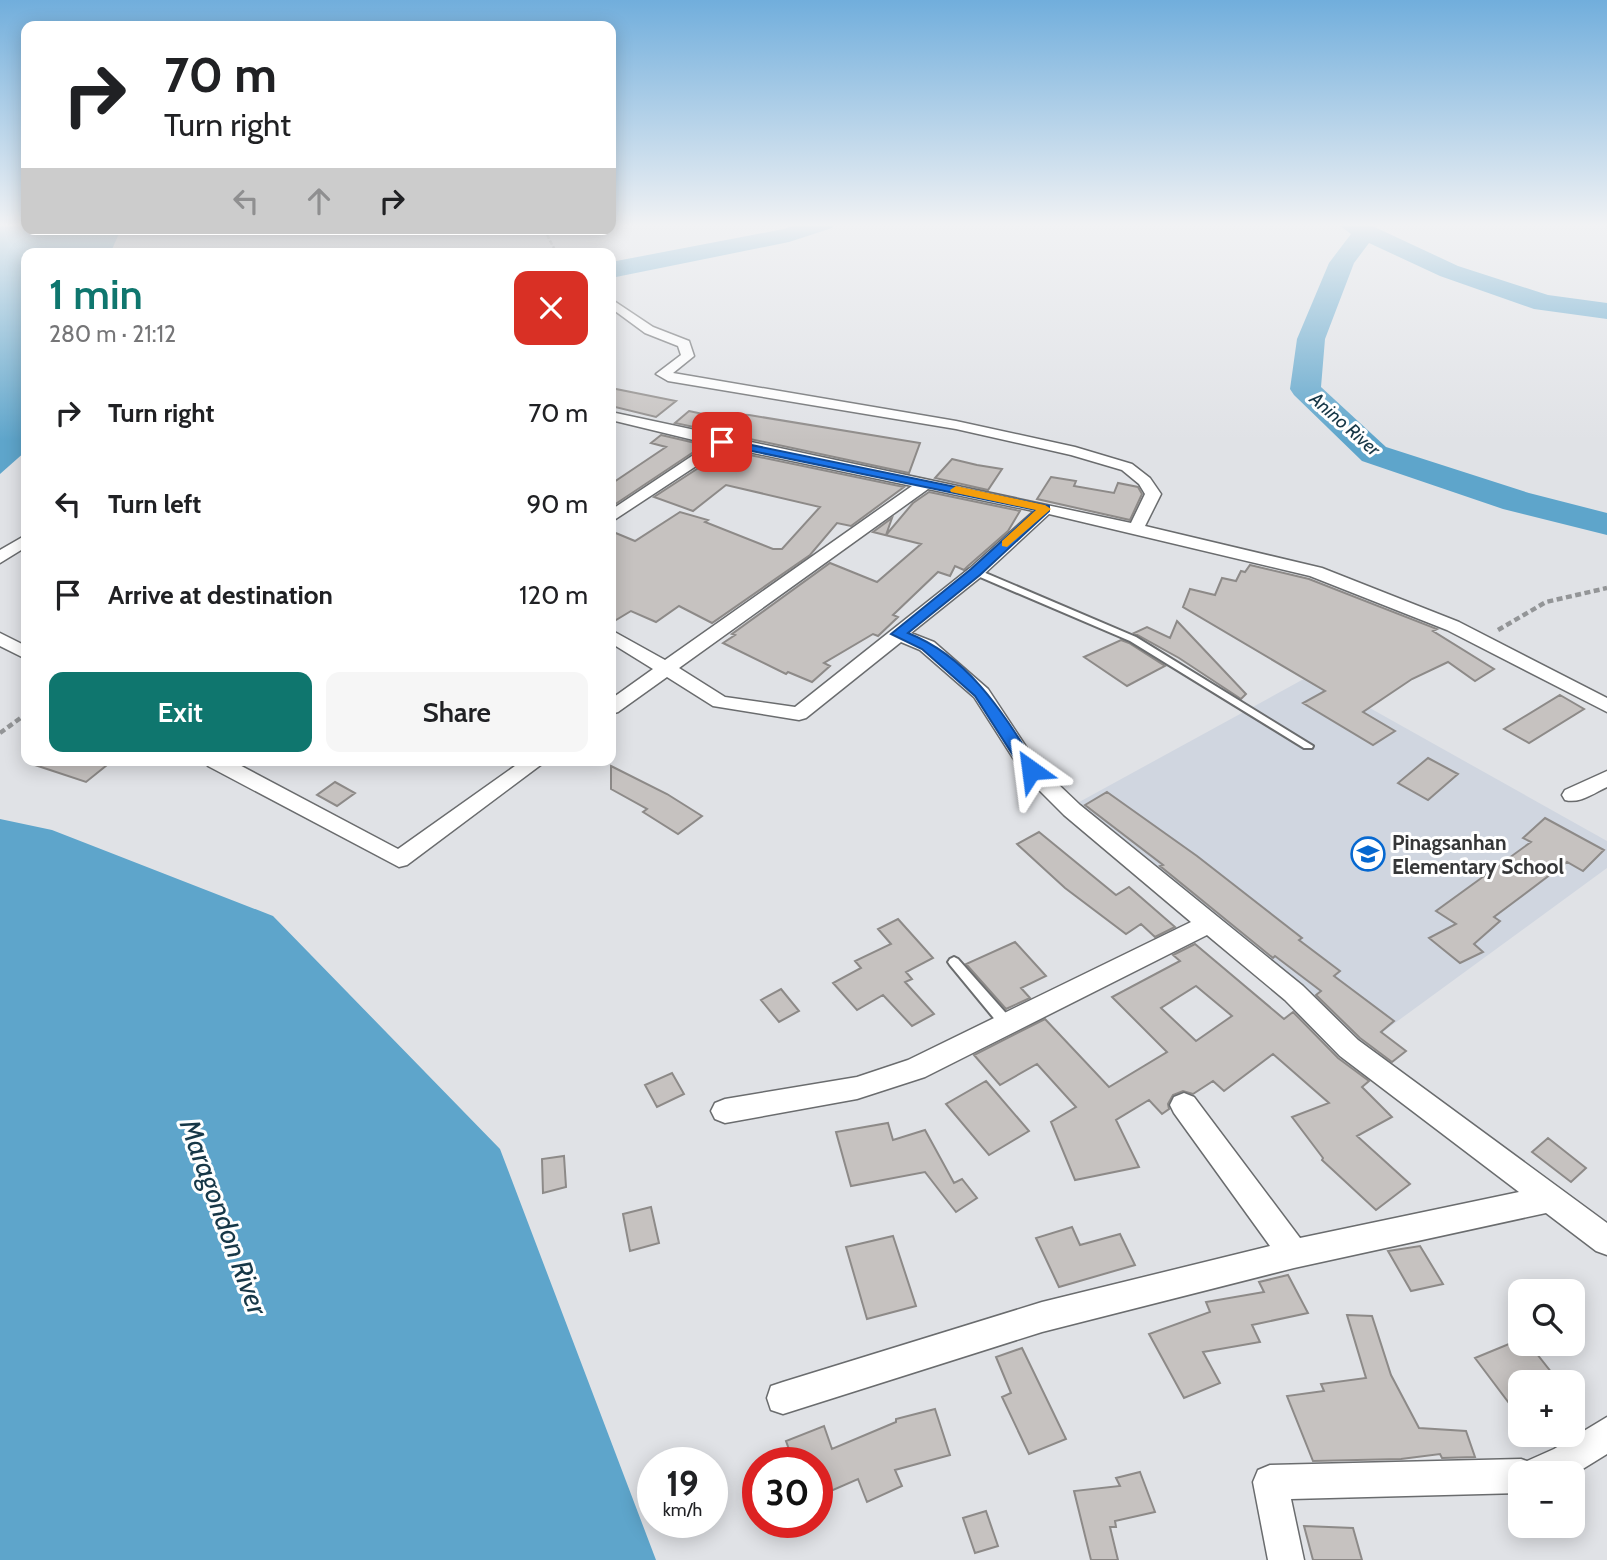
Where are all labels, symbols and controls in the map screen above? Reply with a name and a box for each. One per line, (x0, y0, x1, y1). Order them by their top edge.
text: 70 m (164, 45, 277, 104)
icon: right (49, 49, 140, 140)
text: Turn right (164, 105, 291, 144)
icon: left (227, 182, 265, 220)
icon: ahead (300, 182, 338, 220)
icon: right (373, 182, 411, 220)
text: 1 min (49, 268, 143, 320)
button: close (514, 271, 588, 345)
text: 280 m · 21:12 (49, 320, 176, 348)
water label: Anino River (1304, 387, 1386, 461)
icon: right (49, 394, 87, 432)
text: Turn right (108, 397, 214, 429)
text: 70 m (528, 397, 588, 429)
pin (692, 412, 752, 472)
icon: arrive (703, 423, 741, 461)
icon: left (49, 485, 87, 523)
text: Turn left (108, 488, 201, 520)
text: 90 m (526, 488, 588, 520)
icon: arrive (49, 576, 87, 614)
text: Arrive at destination (108, 579, 333, 611)
text: 120 m (519, 579, 588, 611)
button: Exit (49, 672, 312, 752)
button: Share (326, 672, 588, 752)
position arrow (994, 733, 1068, 807)
place label: Pinagsanhan Elementary School (1392, 830, 1565, 879)
school or university icon: Pinagsanhan Elementary School (1349, 835, 1387, 873)
water label: Maragondon River (173, 1114, 276, 1321)
map controls (1508, 1279, 1585, 1538)
button: search (1508, 1279, 1585, 1356)
button: + (1508, 1370, 1585, 1447)
speed limit sign: 30 (742, 1447, 833, 1538)
button: − (1508, 1461, 1585, 1538)
text: 19 (666, 1462, 699, 1505)
text: km/h (663, 1499, 702, 1521)

